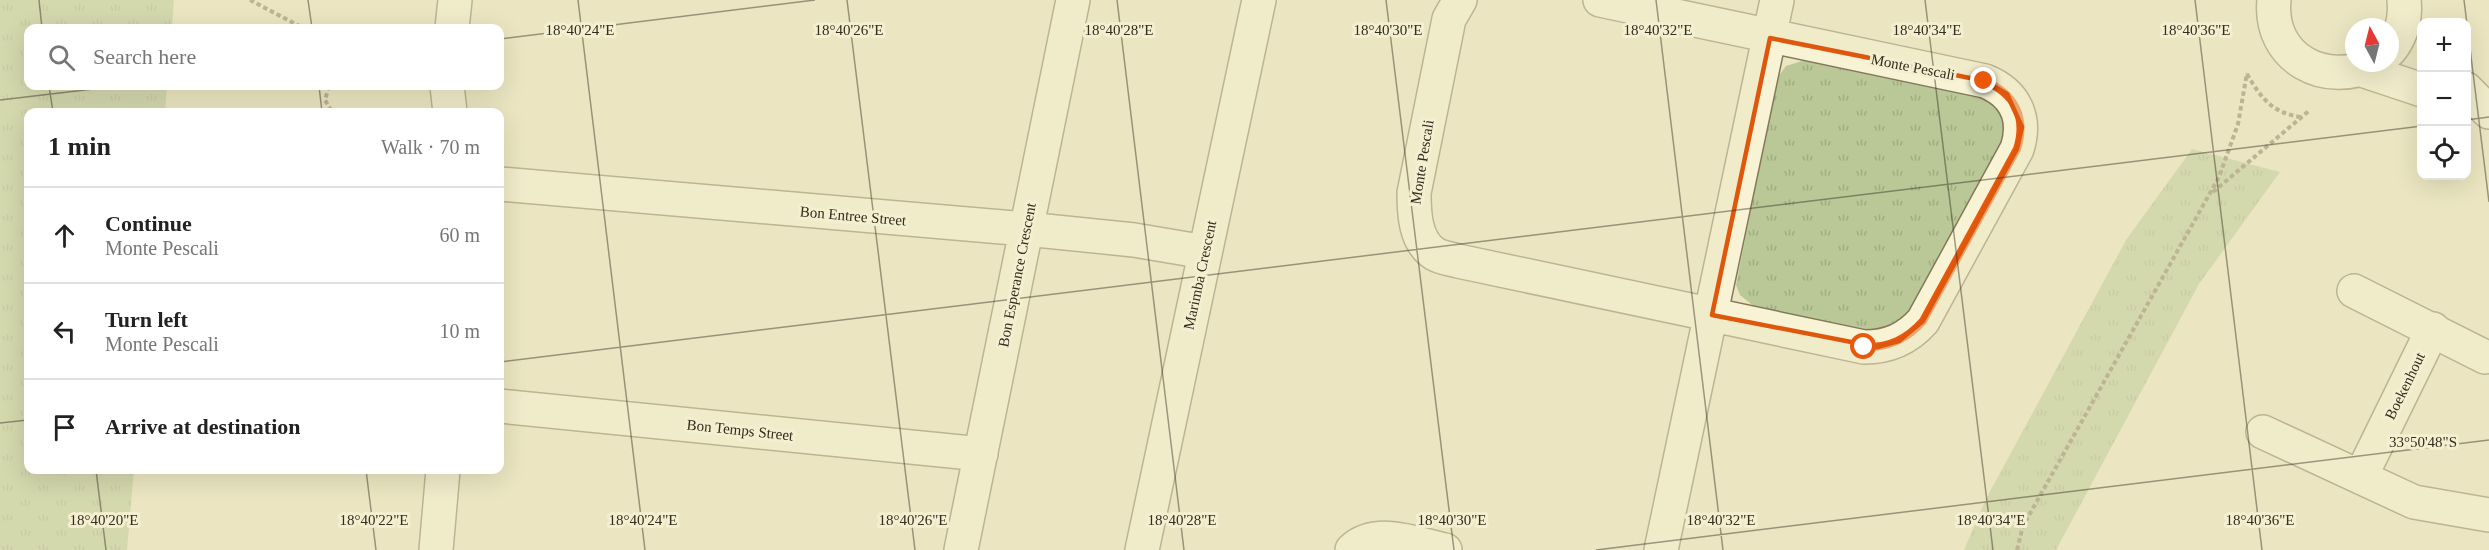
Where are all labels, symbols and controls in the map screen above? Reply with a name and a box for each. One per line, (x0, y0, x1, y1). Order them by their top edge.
north arrow (2345, 18, 2399, 72)
map controls (2417, 18, 2471, 180)
button: + (2417, 18, 2471, 72)
text: 18°40'24"E (546, 22, 615, 38)
text: 18°40'26"E (815, 22, 884, 38)
text: 18°40'28"E (1085, 22, 1154, 38)
text: 18°40'30"E (1354, 22, 1423, 38)
text: 18°40'32"E (1624, 22, 1693, 38)
text: 18°40'34"E (1893, 22, 1962, 38)
text: 18°40'36"E (2162, 22, 2231, 38)
search box (24, 24, 504, 90)
icon: search (45, 41, 78, 74)
text: Search here (93, 44, 196, 69)
street label: Monte Pescali (1870, 51, 1956, 83)
route end (1970, 67, 1996, 93)
button: − (2417, 72, 2471, 126)
street label: Monte Pescali (1407, 119, 1437, 205)
button: locate (2417, 126, 2471, 180)
text: 1 min (48, 132, 111, 161)
text: Walk · 70 m (381, 136, 480, 158)
street label: Bon Esperance Crescent (995, 201, 1039, 348)
street label: Bon Entree Street (799, 203, 908, 229)
text: Continue (105, 211, 192, 236)
street label: Marimba Crescent (1181, 218, 1220, 331)
icon: ahead (48, 219, 81, 252)
text: 60 m (439, 224, 480, 246)
text: Monte Pescali (105, 237, 219, 259)
text: Turn left (105, 307, 188, 332)
icon: left (48, 315, 81, 348)
text: 10 m (439, 320, 480, 342)
text: Monte Pescali (105, 333, 219, 355)
route start (1850, 333, 1876, 359)
street label: Boekenhout (2382, 349, 2428, 422)
icon: arrive (48, 411, 81, 444)
text: Arrive at destination (105, 414, 301, 439)
street label: Bon Temps Street (686, 416, 795, 444)
text: 33°50'48"S (2389, 434, 2457, 450)
text: 18°40'20"E (70, 512, 139, 528)
text: 18°40'22"E (340, 512, 409, 528)
text: 18°40'24"E (609, 512, 678, 528)
text: 18°40'26"E (879, 512, 948, 528)
text: 18°40'28"E (1148, 512, 1217, 528)
text: 18°40'30"E (1418, 512, 1487, 528)
text: 18°40'32"E (1687, 512, 1756, 528)
text: 18°40'34"E (1957, 512, 2026, 528)
text: 18°40'36"E (2226, 512, 2295, 528)

